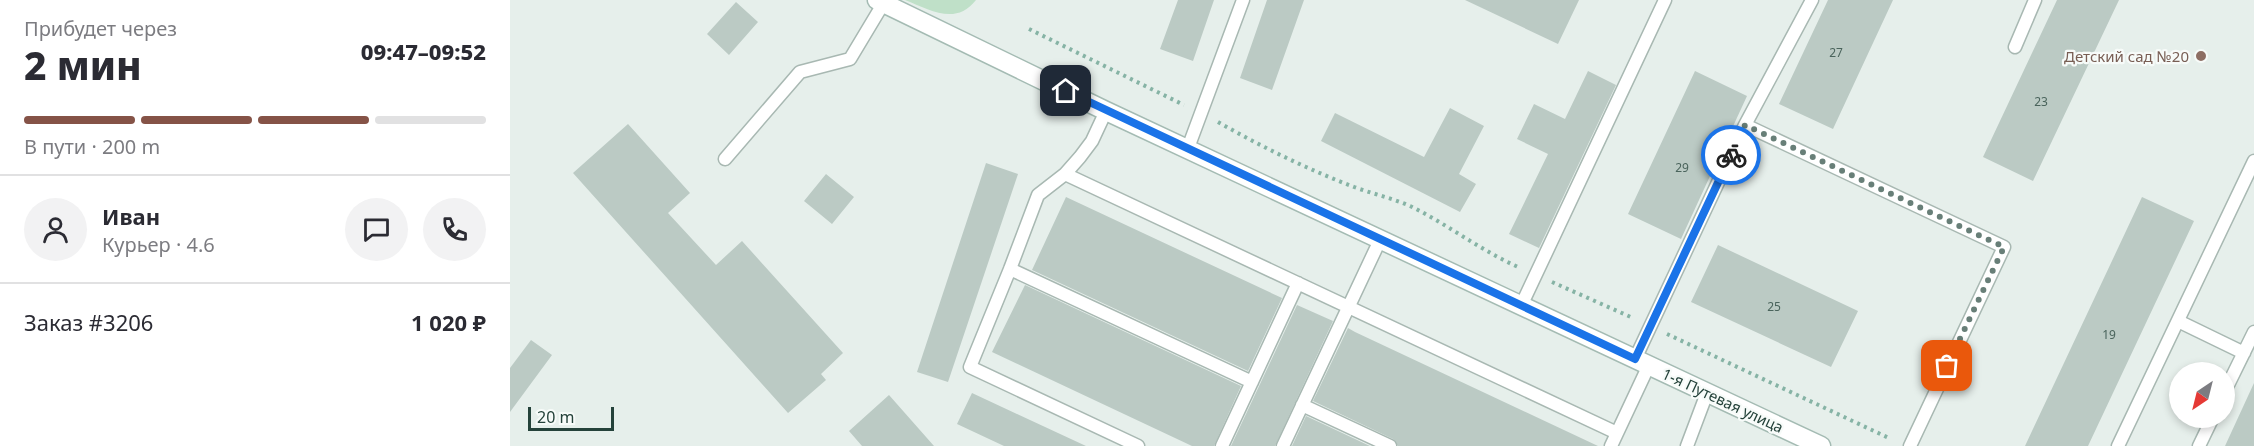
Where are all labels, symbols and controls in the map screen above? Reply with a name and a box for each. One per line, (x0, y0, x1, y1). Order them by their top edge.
text: Прибудет через (24, 15, 177, 42)
text: 09:47–09:52 (361, 36, 486, 66)
text: 2 мин (24, 38, 142, 91)
house number: 27 (1829, 44, 1843, 61)
place label: Детский сад №20 (2064, 46, 2189, 66)
marker: Детский сад №20 (2194, 49, 2208, 63)
pin (1040, 65, 1091, 116)
icon: home (1049, 74, 1082, 107)
house number: 23 (2034, 93, 2048, 110)
courier (1701, 125, 1761, 185)
text: В пути · 200 m (24, 133, 160, 160)
icon: bike (1715, 139, 1748, 172)
house number: 29 (1675, 159, 1689, 176)
button: person (24, 198, 87, 261)
button: chat (345, 198, 408, 261)
button: phone (423, 198, 486, 261)
text: Иван (102, 201, 160, 231)
text: Курьер · 4.6 (102, 231, 215, 258)
house number: 25 (1767, 298, 1781, 315)
text: Заказ #3206 (24, 307, 153, 337)
text: 1 020 ₽ (411, 307, 486, 337)
house number: 19 (2102, 326, 2116, 343)
pin (1921, 340, 1972, 391)
icon: bag (1930, 349, 1963, 382)
north arrow (2169, 362, 2235, 428)
map controls (2169, 362, 2235, 428)
street label: 1-я Путевая улица (1659, 363, 1787, 437)
scale bar (528, 404, 614, 432)
text: 20 m (537, 406, 574, 428)

